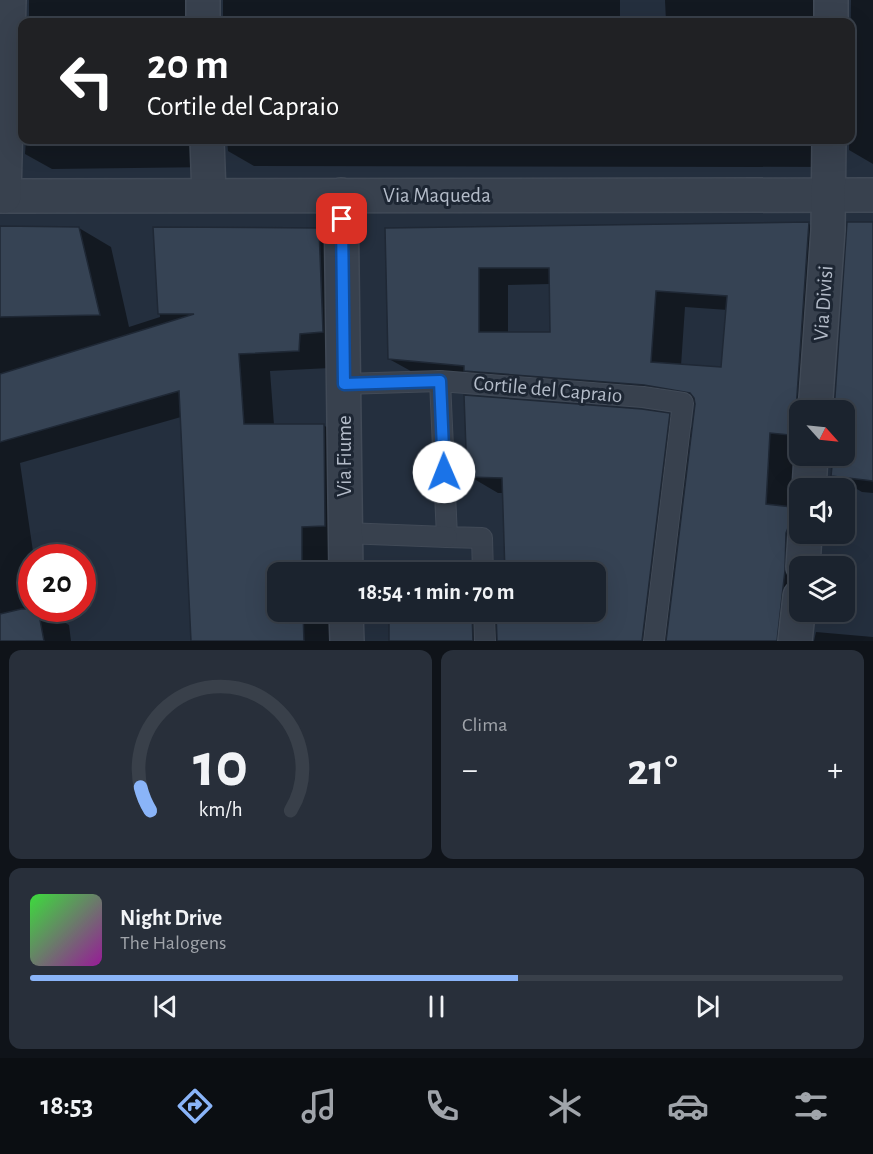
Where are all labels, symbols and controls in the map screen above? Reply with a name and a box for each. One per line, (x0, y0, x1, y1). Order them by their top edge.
icon: left (48, 42, 126, 120)
text: 20 m (147, 44, 229, 86)
text: Cortile del Capraio (147, 93, 339, 120)
street label: Via Maqueda (383, 185, 491, 206)
pin (316, 193, 367, 244)
icon: arrive (325, 202, 358, 235)
street label: Via Divisi (810, 265, 837, 341)
street label: Cortile del Capraio (473, 373, 623, 406)
north arrow (789, 400, 855, 466)
map controls (789, 400, 855, 622)
street label: Via Fiume (334, 415, 355, 497)
position arrow (412, 440, 476, 504)
button: sound (789, 478, 855, 544)
speed limit sign: 20 (18, 544, 96, 622)
button: layers (789, 556, 855, 622)
text: 18:54 · 1 min · 70 m (358, 581, 515, 603)
text: Clima (462, 715, 507, 735)
text: 10 (193, 735, 248, 797)
text: 21° (627, 748, 678, 793)
text: − (462, 754, 478, 787)
text: + (827, 754, 843, 787)
text: km/h (198, 800, 243, 821)
text: Night Drive (120, 907, 222, 929)
text: The Halogens (120, 933, 226, 953)
icon: previous (149, 990, 182, 1023)
icon: pause (420, 990, 453, 1023)
icon: next (691, 990, 724, 1023)
icon: directions (174, 1085, 216, 1127)
icon: music (298, 1085, 340, 1127)
icon: phone (421, 1085, 463, 1127)
icon: climate (544, 1085, 586, 1127)
icon: car (667, 1085, 709, 1127)
icon: filters (790, 1085, 832, 1127)
text: 18:53 (41, 1092, 93, 1119)

